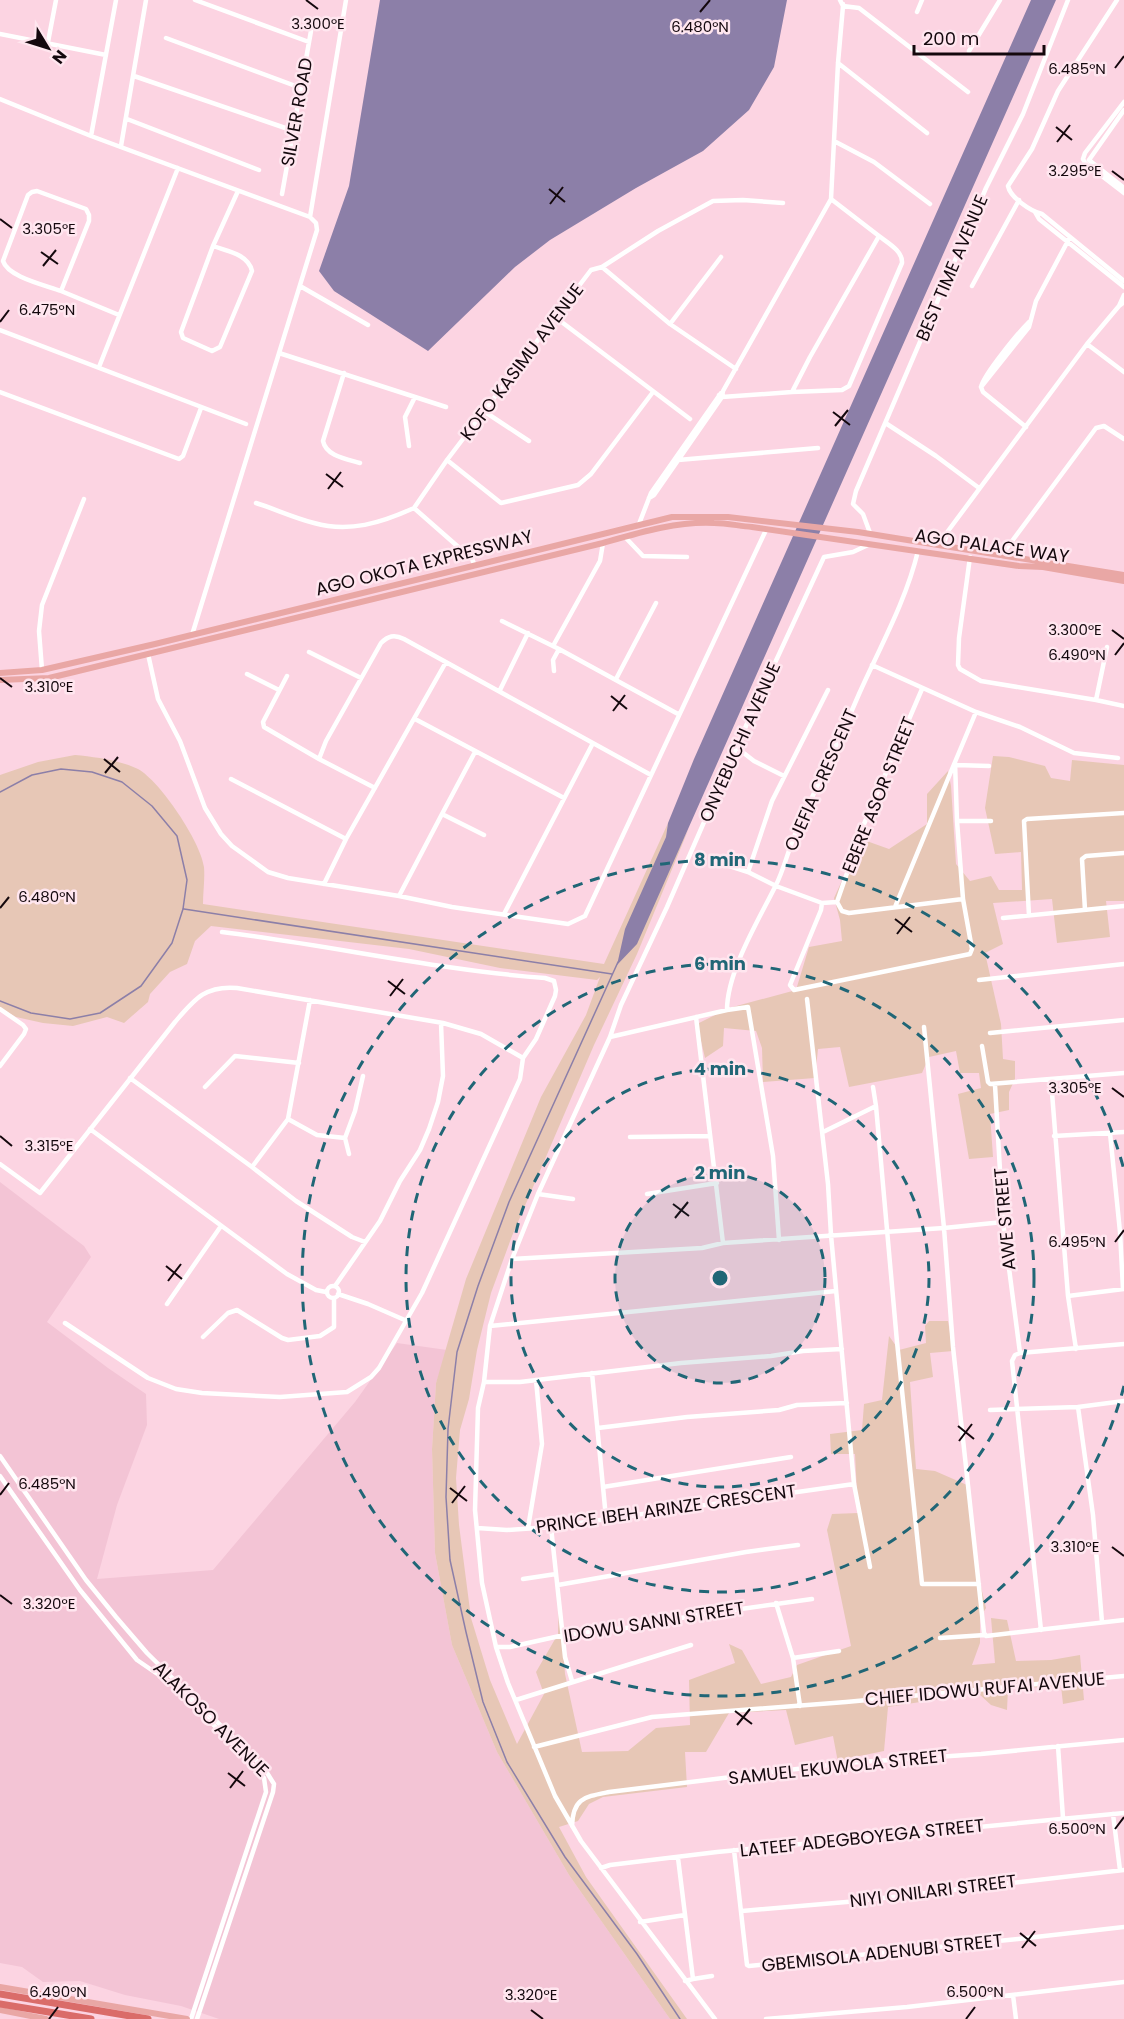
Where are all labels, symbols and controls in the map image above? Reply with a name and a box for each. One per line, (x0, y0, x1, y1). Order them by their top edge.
text: 3.300°E (291, 13, 345, 34)
text: 6.480°N (671, 16, 729, 37)
north arrow (18, 18, 78, 78)
scale bar (914, 18, 1044, 56)
text: 200 m (923, 26, 979, 51)
text: N (47, 45, 72, 69)
street label: SILVER ROAD (275, 56, 318, 168)
text: 6.485°N (1048, 58, 1106, 79)
text: 3.295°E (1048, 160, 1102, 181)
street label: BEST TIME AVENUE (909, 191, 994, 345)
text: 3.305°E (22, 218, 76, 239)
street label: KOFO KASIMU AVENUE (454, 278, 589, 445)
text: 6.475°N (19, 299, 75, 320)
street label: AGO PALACE WAY (913, 522, 1071, 569)
street label: AGO OKOTA EXPRESSWAY (313, 523, 536, 602)
text: 3.300°E (1048, 619, 1102, 640)
text: 6.490°N (1048, 644, 1106, 665)
street label: ONYEBUCHI AVENUE (693, 658, 786, 826)
text: 3.310°E (25, 676, 73, 697)
street label: OJEFIA CRESCENT (778, 704, 863, 855)
street label: EBERE ASOR STREET (836, 713, 921, 877)
text: 8 min (694, 847, 746, 872)
text: 6.480°N (18, 886, 76, 907)
text: 6 min (694, 951, 746, 976)
text: 4 min (694, 1056, 746, 1081)
text: 3.305°E (1048, 1077, 1102, 1098)
text: 3.315°E (25, 1135, 73, 1156)
text: 2 min (695, 1160, 745, 1185)
street label: AWE STREET (988, 1166, 1021, 1272)
text: 6.495°N (1048, 1231, 1106, 1252)
centre of rings (710, 1268, 730, 1288)
text: 6.485°N (18, 1473, 76, 1494)
street label: PRINCE IBEH ARINZE CRESCENT (534, 1478, 798, 1539)
text: 3.310°E (1051, 1536, 1099, 1557)
text: 3.320°E (23, 1593, 75, 1614)
street label: IDOWU SANNI STREET (562, 1595, 746, 1648)
street label: ALAKOSO AVENUE (148, 1655, 275, 1782)
street label: CHIEF IDOWU RUFAI AVENUE (864, 1666, 1106, 1711)
street label: SAMUEL EKUWOLA STREET (727, 1743, 949, 1790)
street label: LATEEF ADEGBOYEGA STREET (739, 1812, 986, 1863)
text: 6.500°N (1048, 1818, 1106, 1839)
street label: NIYI ONILARI STREET (848, 1868, 1018, 1913)
street label: GBEMISOLA ADENUBI STREET (760, 1927, 1004, 1978)
text: 6.490°N (29, 1981, 87, 2002)
text: 6.500°N (946, 1981, 1004, 2002)
text: 3.320°E (505, 1984, 557, 2005)

